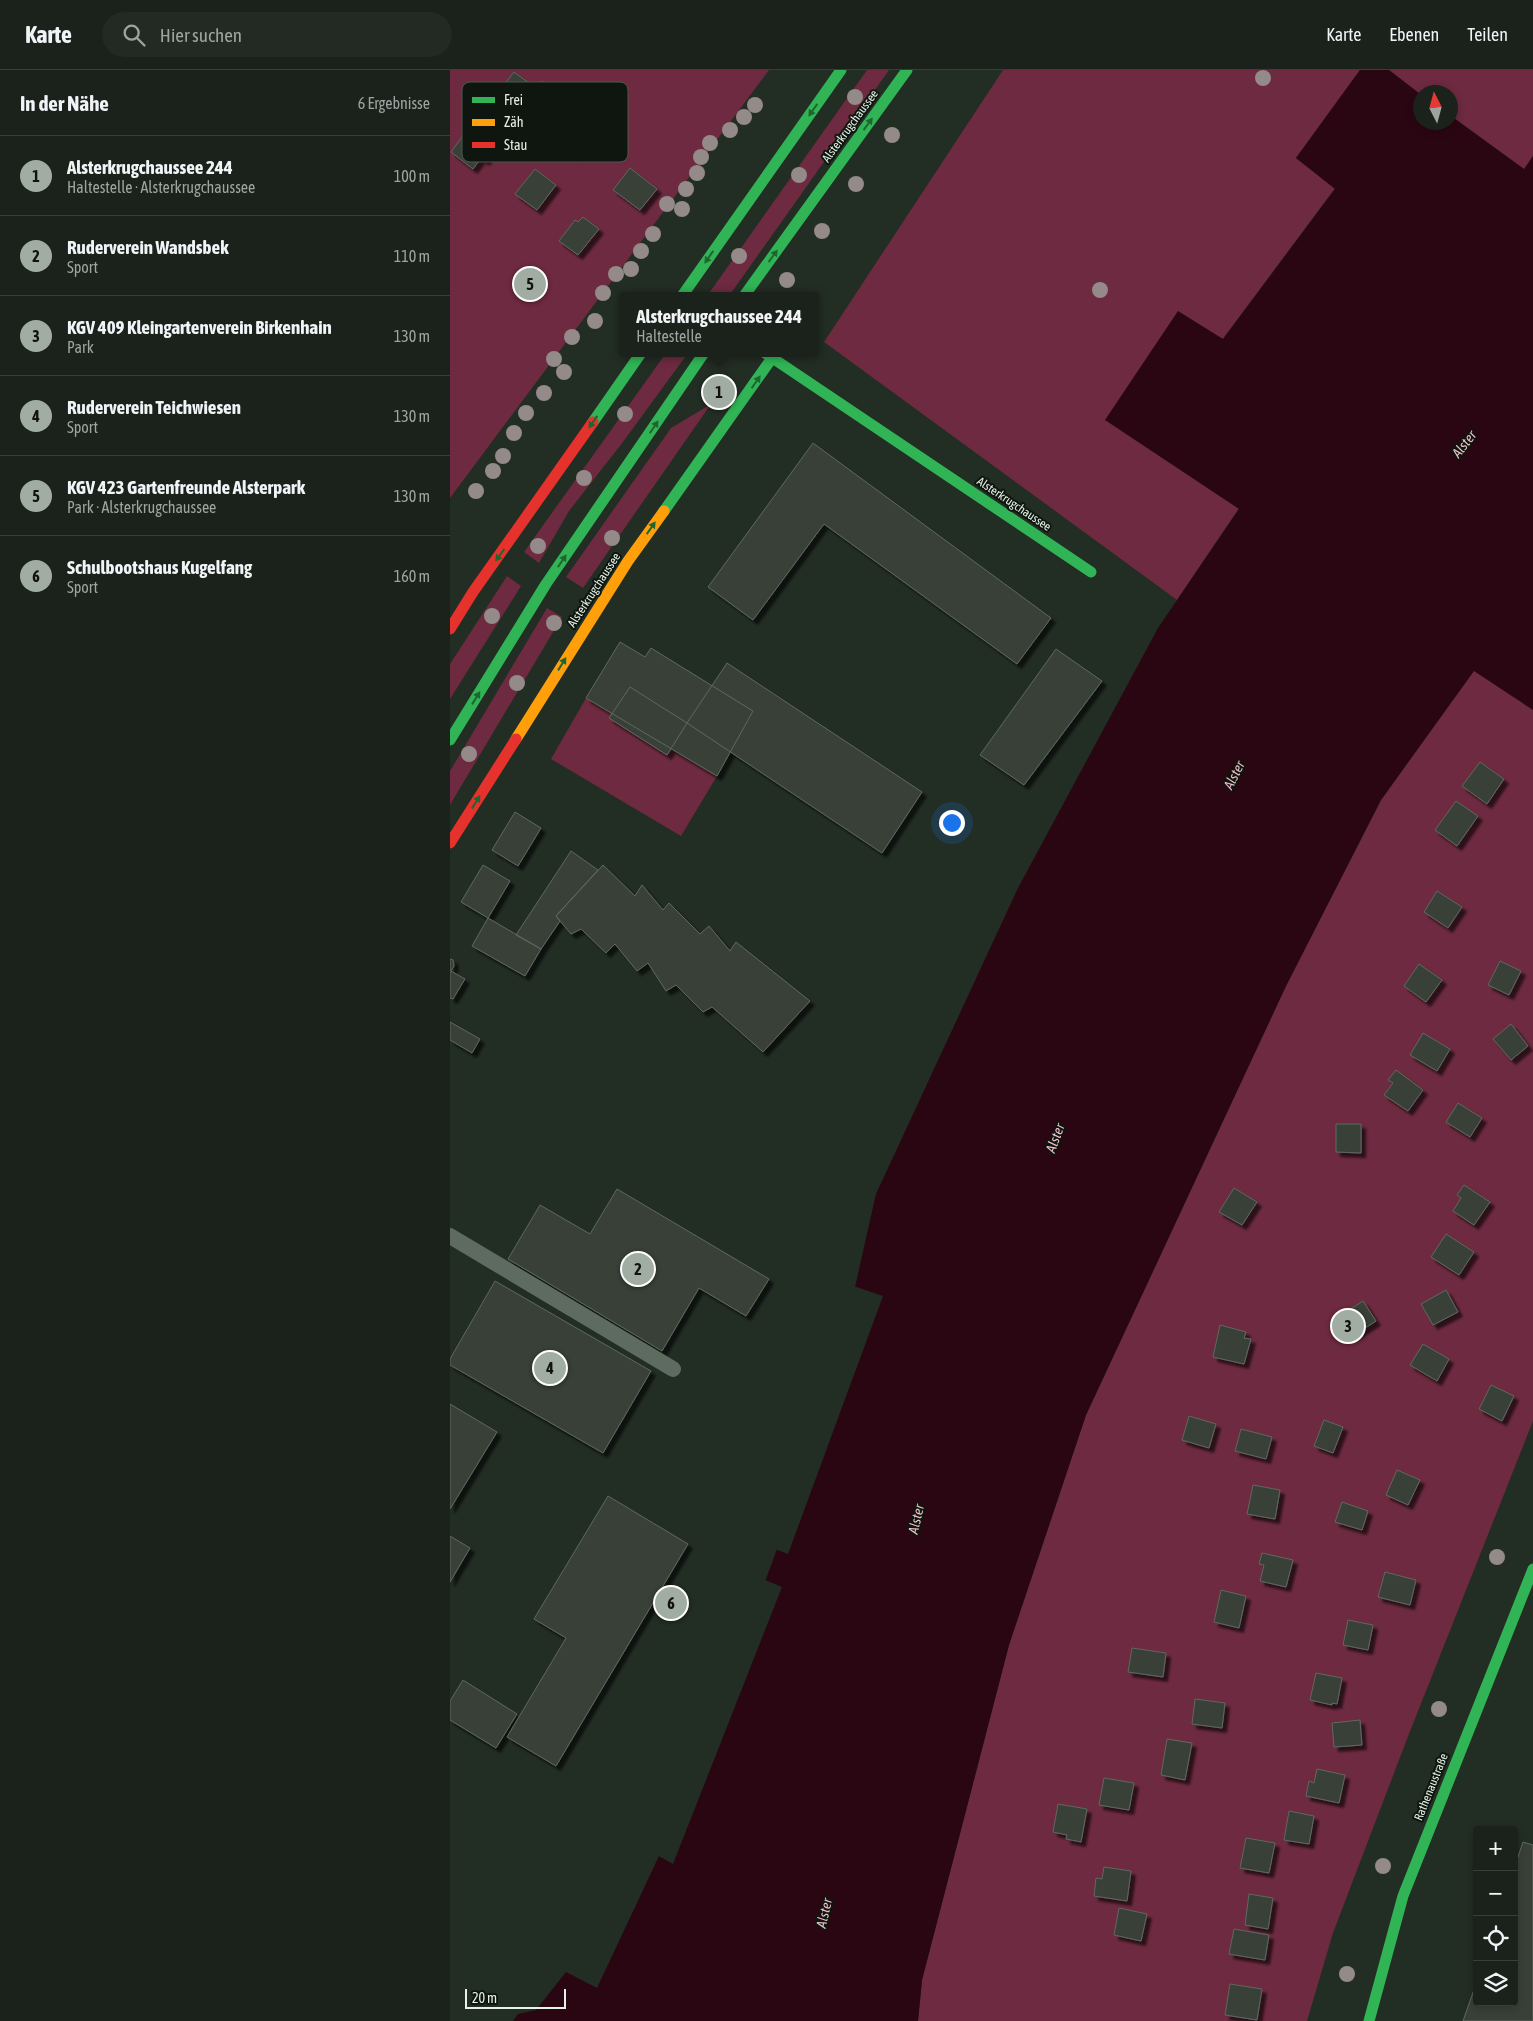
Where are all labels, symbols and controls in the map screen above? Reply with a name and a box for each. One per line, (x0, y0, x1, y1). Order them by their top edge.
search box (102, 12, 452, 57)
text: Karte (25, 21, 72, 48)
icon: search (120, 21, 148, 49)
text: Hier suchen (160, 24, 242, 46)
text: Karte (1326, 24, 1361, 45)
text: Ebenen (1389, 24, 1439, 45)
text: Teilen (1467, 24, 1508, 45)
legend (462, 82, 628, 162)
north arrow (1413, 85, 1458, 130)
street label: Alsterkrugchaussee (819, 87, 881, 165)
text: In der Nähe (20, 91, 109, 115)
text: Frei (504, 92, 523, 108)
text: 6 Ergebnisse (358, 94, 430, 112)
one-way arrow (808, 103, 818, 117)
text: Zäh (504, 114, 524, 130)
one-way arrow (863, 118, 873, 131)
text: Stau (504, 137, 527, 153)
text: Alsterkrugchaussee 244 (67, 156, 233, 178)
text: 1 (32, 167, 40, 185)
text: 100 m (394, 167, 430, 185)
text: Haltestelle · Alsterkrugchaussee (67, 178, 255, 196)
text: Ruderverein Wandsbek (67, 236, 229, 258)
text: 2 (32, 247, 40, 265)
text: 110 m (394, 247, 430, 265)
one-way arrow (768, 249, 778, 263)
one-way arrow (704, 250, 714, 264)
text: Sport (67, 258, 98, 276)
pin: 5 (514, 265, 546, 303)
popup (619, 292, 819, 357)
text: Alsterkrugchaussee 244 (636, 305, 802, 327)
text: KGV 409 Kleingartenverein Birkenhain (67, 316, 332, 338)
text: 3 (32, 327, 40, 345)
text: 130 m (394, 327, 430, 345)
text: Haltestelle (636, 327, 702, 345)
text: Park (67, 338, 94, 356)
pin: 1 (703, 373, 735, 411)
one-way arrow (751, 375, 761, 389)
text: Ruderverein Teichwiesen (67, 396, 241, 418)
text: 4 (32, 407, 40, 425)
text: 130 m (394, 407, 430, 425)
one-way arrow (588, 415, 598, 429)
text: Sport (67, 418, 98, 436)
one-way arrow (649, 420, 659, 433)
water label: Alster (1448, 427, 1480, 461)
street label: Alsterkrugchaussee (974, 474, 1054, 534)
text: KGV 423 Gartenfreunde Alsterpark (67, 476, 305, 498)
text: 5 (32, 487, 40, 505)
text: 130 m (394, 487, 430, 505)
text: Park · Alsterkrugchaussee (67, 498, 216, 516)
one-way arrow (646, 522, 656, 535)
one-way arrow (495, 548, 505, 562)
street label: Alsterkrugchaussee (565, 550, 623, 630)
one-way arrow (557, 554, 567, 567)
text: Schulbootshaus Kugelfang (67, 556, 252, 578)
text: 6 (32, 567, 40, 585)
text: 160 m (394, 567, 430, 585)
text: Sport (67, 578, 98, 596)
one-way arrow (558, 658, 567, 671)
one-way arrow (471, 692, 480, 705)
water label: Alster (1220, 757, 1248, 793)
one-way arrow (471, 795, 481, 808)
your location (939, 810, 965, 836)
water label: Alster (1042, 1120, 1068, 1156)
pin: 2 (622, 1250, 654, 1288)
pin: 3 (1332, 1307, 1364, 1345)
pin: 4 (534, 1349, 566, 1387)
water label: Alster (905, 1502, 927, 1536)
pin: 6 (655, 1584, 687, 1622)
street label: Rathenaustraße (1411, 1751, 1451, 1823)
map controls (1473, 1826, 1518, 2006)
button: + (1473, 1826, 1518, 1871)
button: − (1473, 1871, 1518, 1916)
water label: Alster (813, 1896, 835, 1930)
button: locate (1473, 1916, 1518, 1961)
button: layers (1473, 1961, 1518, 2006)
scale bar (465, 1986, 566, 2009)
text: 20 m (472, 1990, 497, 2006)

